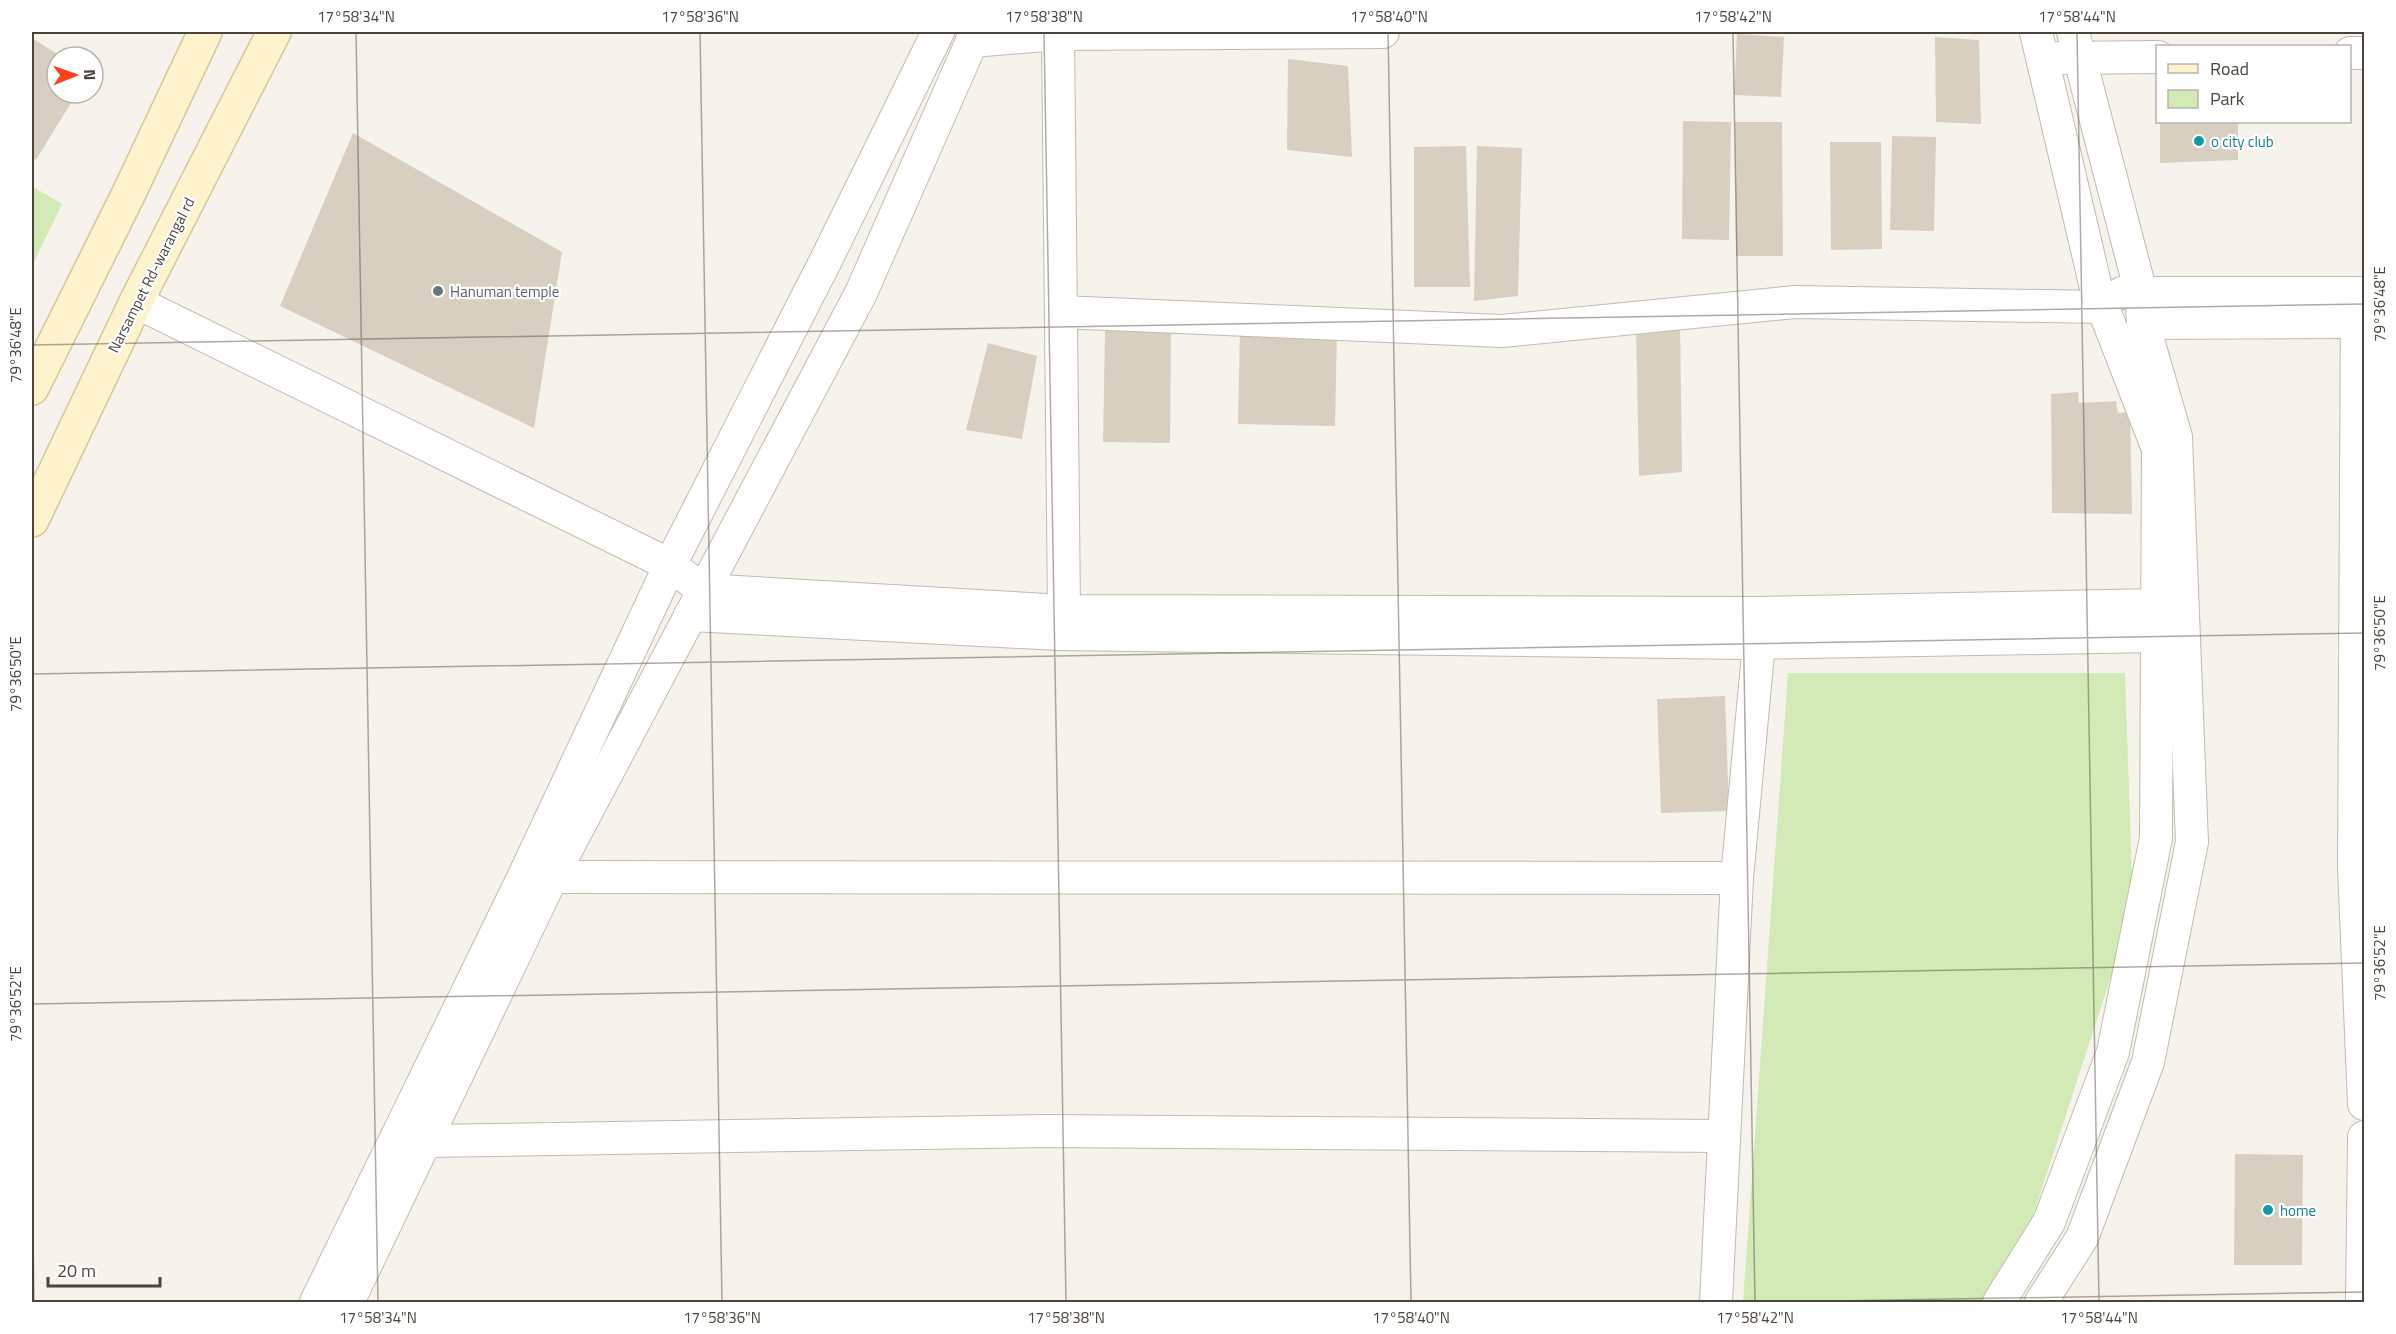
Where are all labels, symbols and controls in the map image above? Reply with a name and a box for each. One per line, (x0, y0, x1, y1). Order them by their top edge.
text: 17°58'34"N (317, 5, 395, 28)
text: 17°58'36"N (661, 5, 739, 28)
text: 17°58'38"N (1005, 5, 1083, 28)
text: 17°58'40"N (1350, 5, 1428, 28)
text: 17°58'42"N (1694, 5, 1772, 28)
text: 17°58'44"N (2038, 5, 2116, 28)
north arrow (45, 45, 105, 105)
legend (2156, 45, 2351, 123)
text: Road (2210, 55, 2249, 82)
text: N (78, 69, 102, 80)
text: Park (2210, 85, 2245, 112)
place label: o city club (2211, 130, 2274, 153)
marker: o city club (2192, 134, 2206, 148)
street label: Narsampet Rd-warangal rd (102, 193, 200, 357)
text: 79°36'48"E (2368, 266, 2391, 342)
place label: Hanuman temple (450, 280, 559, 303)
marker: Hanuman temple (431, 284, 445, 298)
text: 79°36'48"E (4, 307, 27, 383)
text: 79°36'50"E (2368, 595, 2391, 671)
text: 79°36'50"E (4, 636, 27, 712)
text: 79°36'52"E (2368, 925, 2391, 1001)
text: 79°36'52"E (4, 966, 27, 1042)
place label: home (2280, 1199, 2316, 1222)
marker: home (2261, 1203, 2275, 1217)
scale bar (48, 1250, 160, 1288)
text: 20 m (57, 1257, 96, 1284)
text: 17°58'34"N (339, 1306, 417, 1329)
text: 17°58'36"N (683, 1306, 761, 1329)
text: 17°58'38"N (1027, 1306, 1105, 1329)
text: 17°58'40"N (1372, 1306, 1450, 1329)
text: 17°58'42"N (1716, 1306, 1794, 1329)
text: 17°58'44"N (2060, 1306, 2138, 1329)

